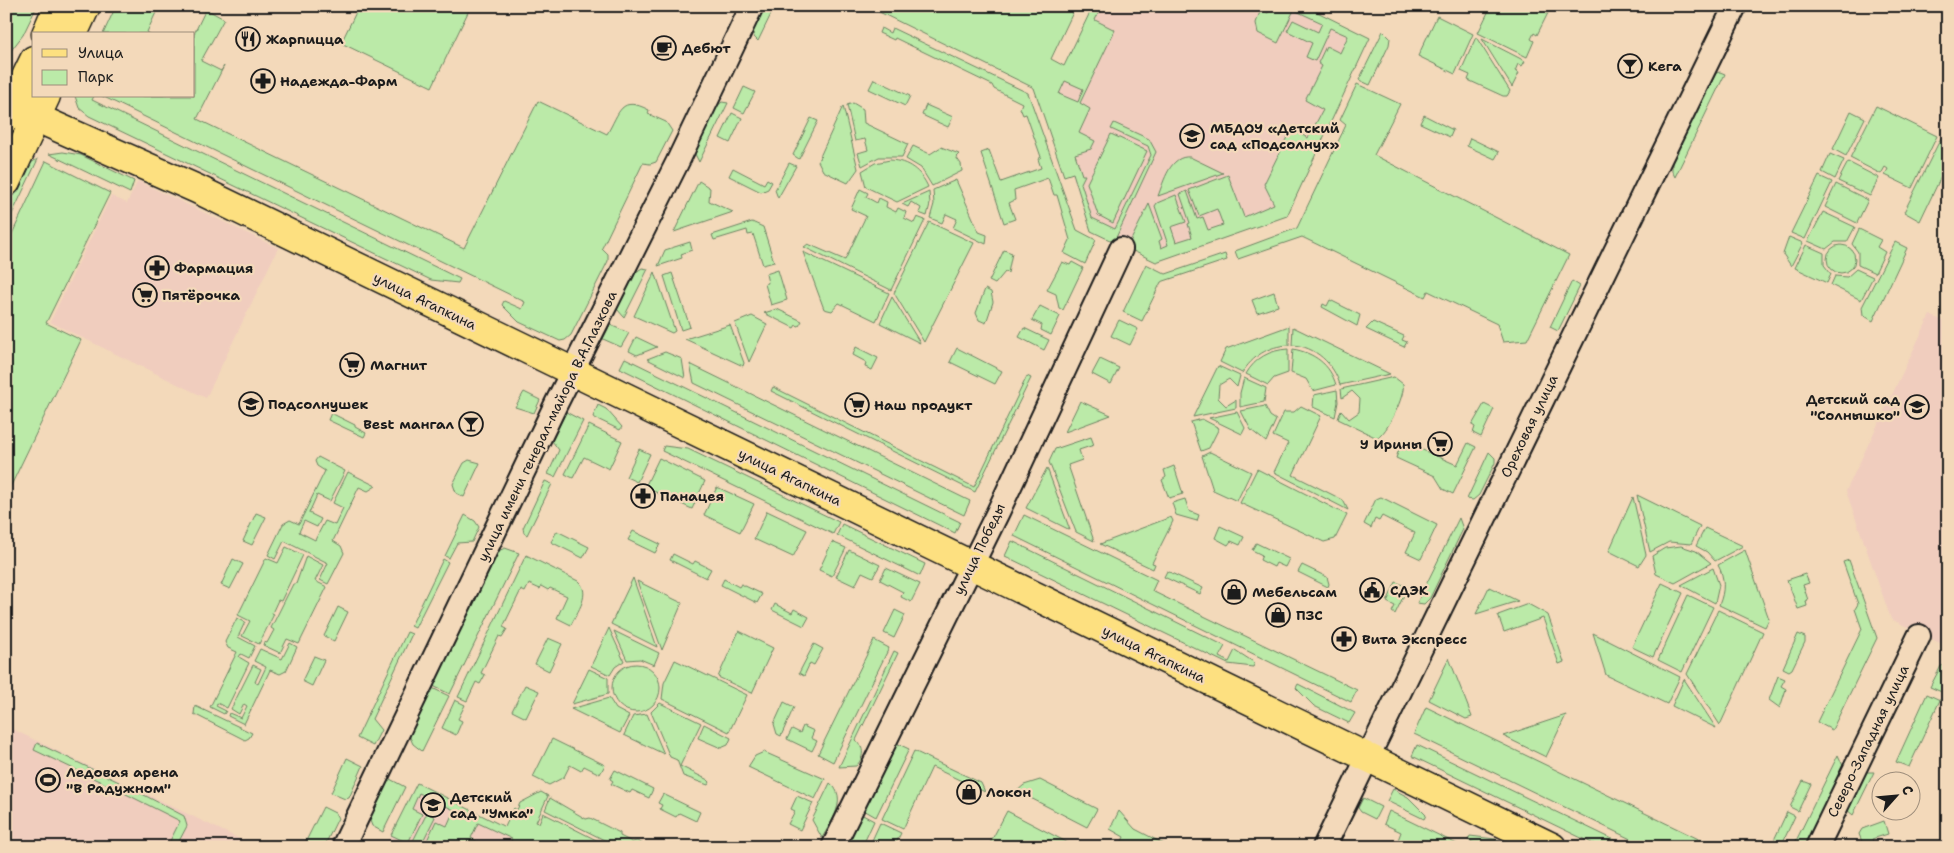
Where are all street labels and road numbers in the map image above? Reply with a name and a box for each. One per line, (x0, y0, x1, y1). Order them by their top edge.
street label: улица Агапкина (370, 268, 480, 334)
street label: улица имени генерал-майора В.А.Глазкова (473, 287, 621, 564)
street label: Ореховая улица (1496, 371, 1562, 480)
street label: улица Агапкина (735, 444, 845, 510)
street label: улица Победы (949, 500, 1009, 598)
street label: улица Агапкина (1099, 621, 1209, 687)
street label: Северо-Западная улица (1824, 662, 1912, 820)

